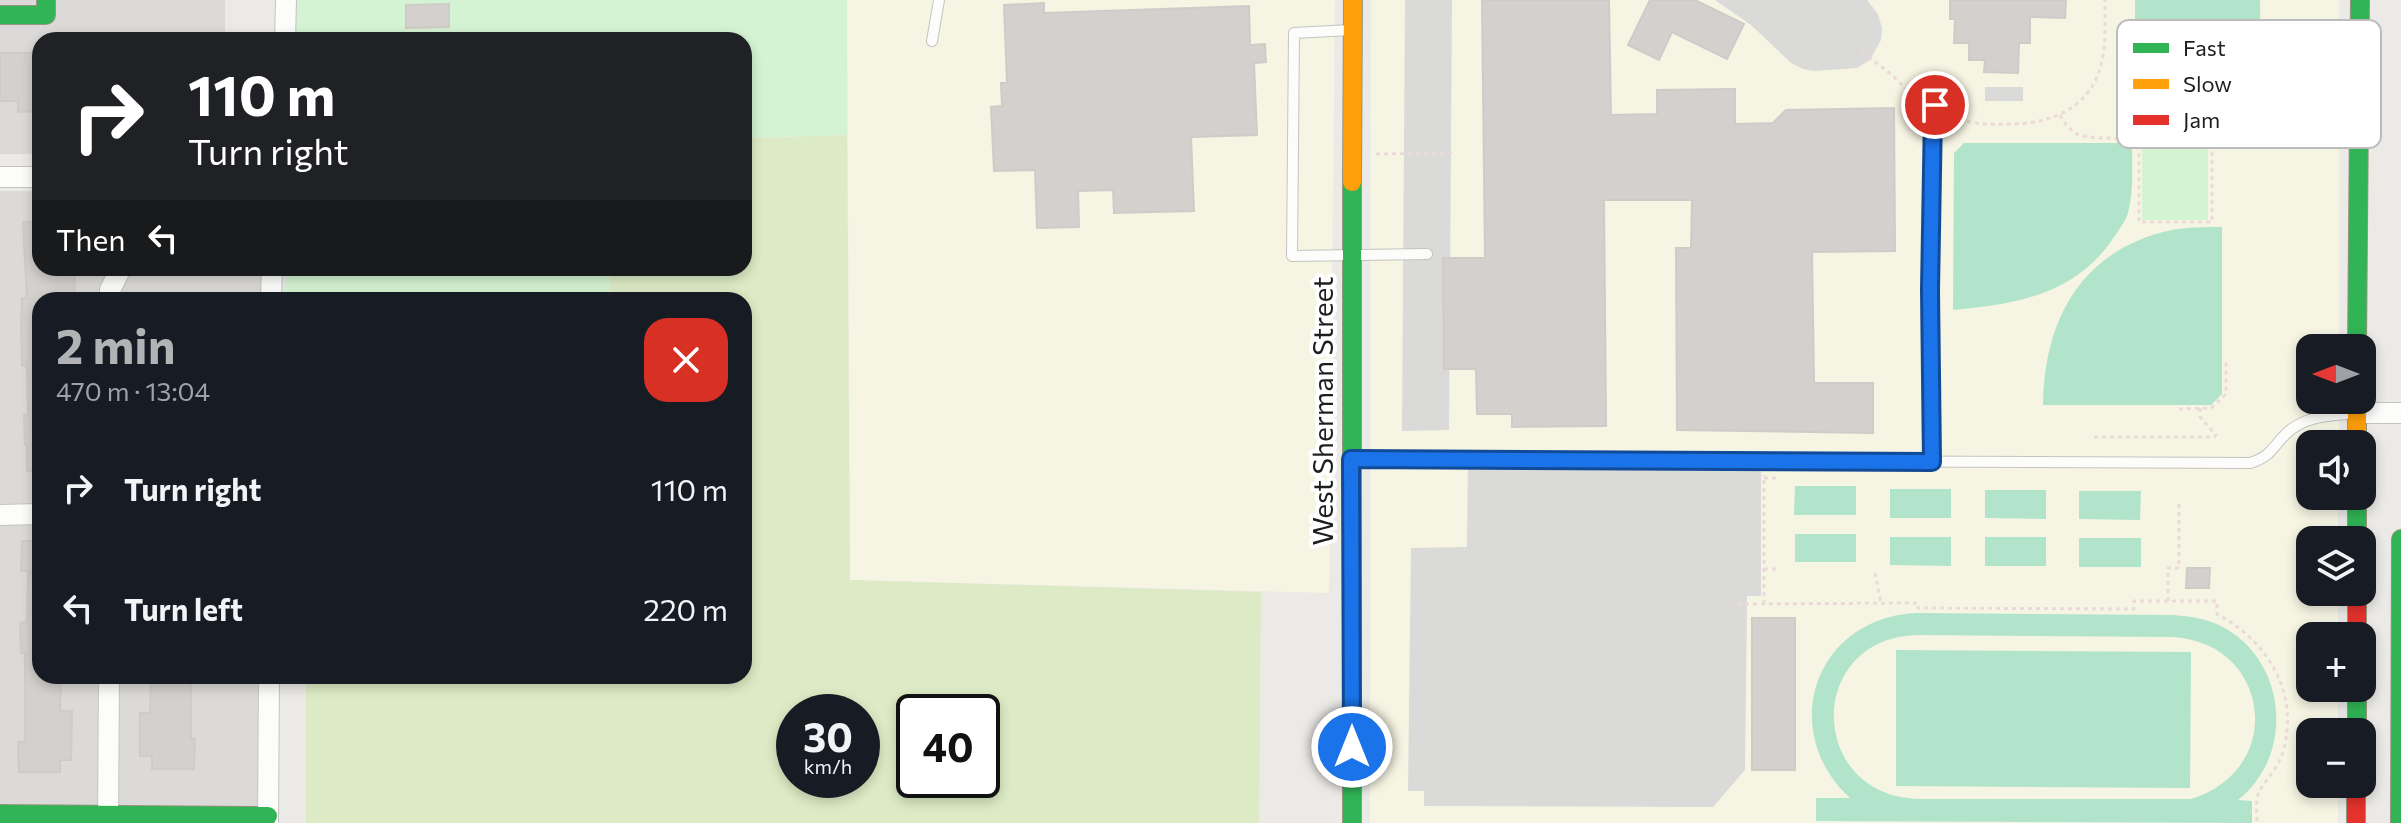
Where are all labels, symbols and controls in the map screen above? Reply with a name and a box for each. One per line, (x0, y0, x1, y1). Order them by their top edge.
legend (2117, 20, 2381, 148)
text: Fast (2183, 34, 2226, 61)
text: 110 m (188, 59, 335, 128)
icon: right (56, 64, 160, 168)
text: Slow (2183, 70, 2232, 97)
pin (1901, 71, 1969, 139)
icon: arrive (1913, 83, 1957, 127)
text: Jam (2183, 106, 2220, 133)
text: Turn right (188, 128, 349, 172)
icon: left (141, 216, 185, 260)
text: Then (56, 220, 125, 257)
street label: West Sherman Street (1305, 277, 1339, 545)
text: 2 min (56, 315, 176, 374)
button: close (644, 318, 728, 402)
north arrow (2296, 334, 2376, 414)
map controls (2296, 334, 2376, 798)
text: 470 m · 13:04 (56, 375, 210, 406)
button: sound (2296, 430, 2376, 510)
icon: right (56, 466, 100, 510)
text: Turn right (124, 470, 261, 507)
text: 110 m (651, 470, 728, 507)
button: layers (2296, 526, 2376, 606)
icon: left (56, 586, 100, 630)
text: Turn left (124, 590, 243, 627)
text: 220 m (643, 590, 728, 627)
button: + (2296, 622, 2376, 702)
speed limit sign: 40 (896, 694, 1000, 798)
position arrow (1310, 705, 1394, 789)
text: 30 (803, 711, 853, 760)
button: − (2296, 718, 2376, 798)
text: km/h (804, 754, 852, 778)

